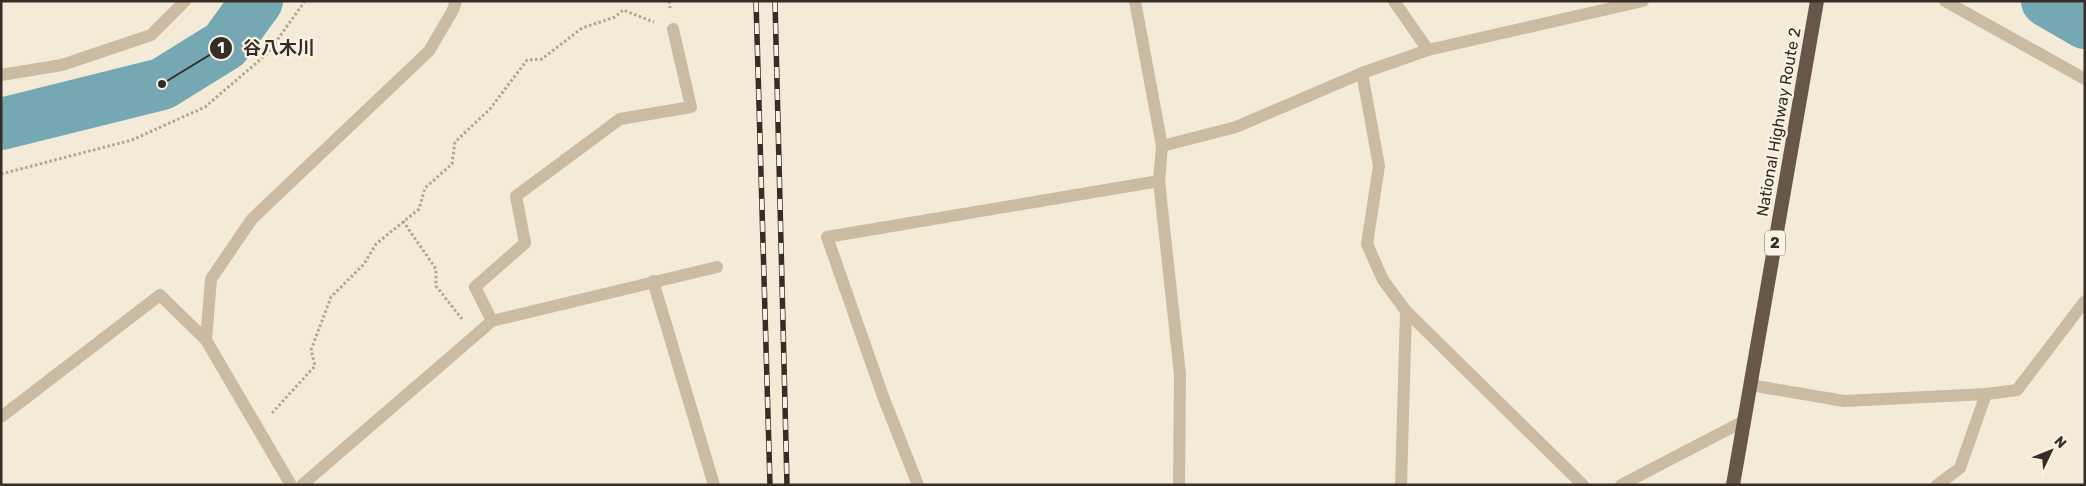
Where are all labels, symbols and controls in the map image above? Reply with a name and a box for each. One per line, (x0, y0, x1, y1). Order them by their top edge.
street label: National Highway Route 2 (1753, 26, 1804, 218)
callout: 谷八木川 (208, 31, 325, 64)
text: 谷八木川 (243, 37, 315, 59)
text: 1 (217, 39, 225, 57)
road number: 2 (1765, 230, 1785, 256)
north arrow (2026, 426, 2076, 476)
text: N (2050, 433, 2070, 452)

